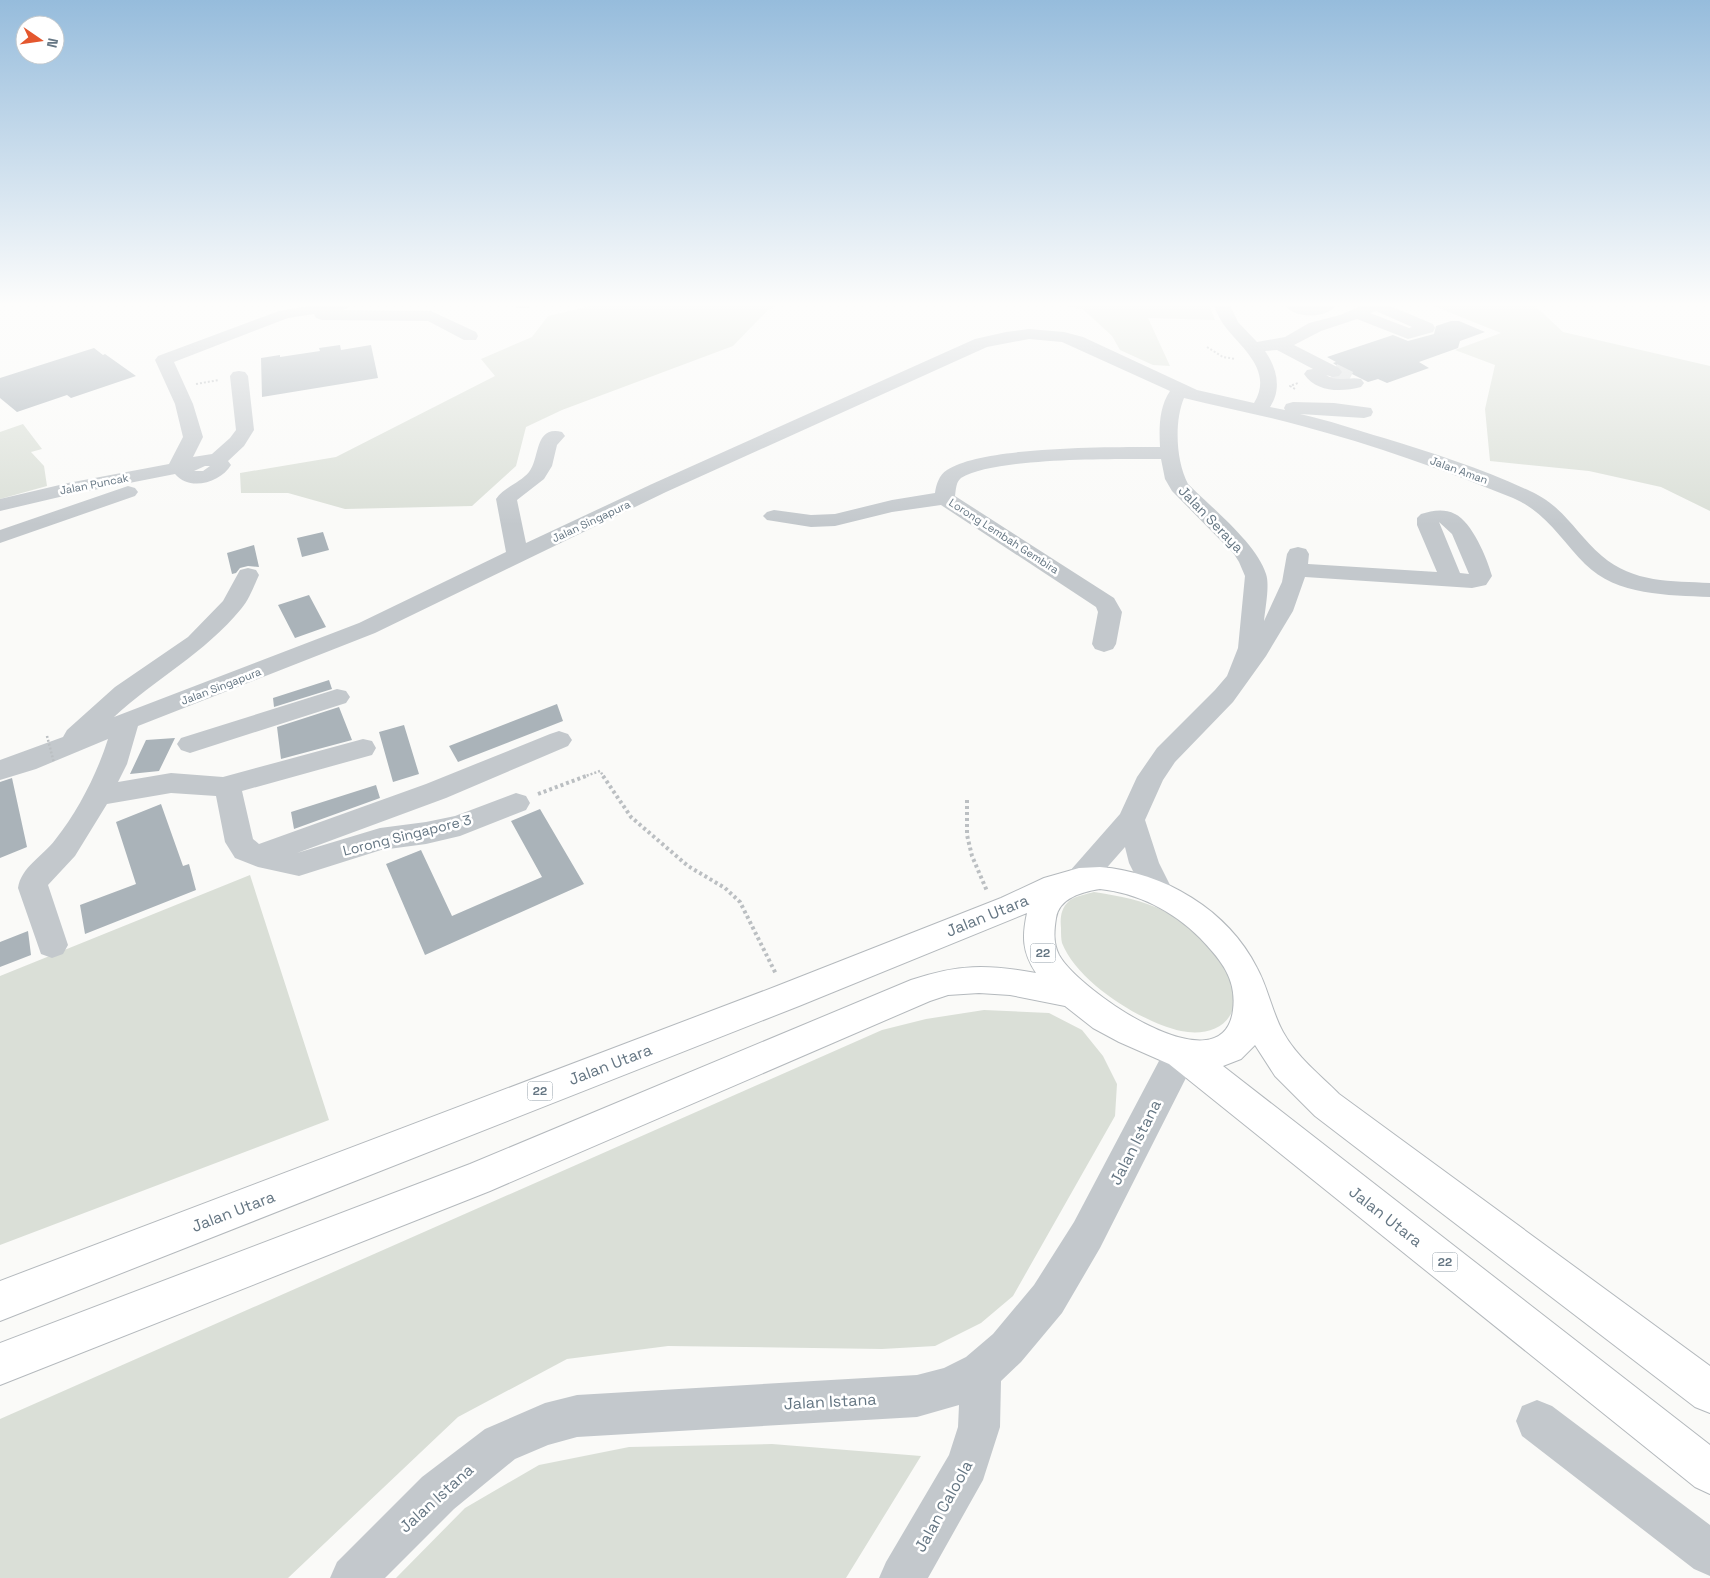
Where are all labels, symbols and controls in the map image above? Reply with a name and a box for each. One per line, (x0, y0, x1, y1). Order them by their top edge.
north arrow (15, 15, 65, 65)
text: N (43, 36, 62, 50)
street label: Jalan Aman (1428, 453, 1490, 487)
street label: Jalan Puncak (58, 470, 130, 498)
street label: Jalan Seraya (1175, 482, 1247, 556)
street label: Lorong Lembah Gembira (946, 495, 1062, 577)
street label: Jalan Singapura (550, 496, 633, 545)
street label: Jalan Singapura (179, 664, 264, 708)
street label: Lorong Singapore 3 (341, 810, 473, 860)
street label: Jalan Utara (943, 889, 1032, 942)
road number: 22 (1030, 944, 1056, 962)
street label: Jalan Utara (566, 1039, 655, 1090)
road number: 22 (528, 1082, 552, 1100)
street label: Jalan Istana (1105, 1096, 1166, 1188)
street label: Jalan Utara (1345, 1181, 1427, 1252)
street label: Jalan Utara (189, 1186, 278, 1237)
road number: 22 (1432, 1252, 1458, 1272)
street label: Jalan Istana (783, 1389, 877, 1414)
street label: Jalan Caloola (910, 1457, 977, 1556)
street label: Jalan Istana (395, 1459, 478, 1537)

